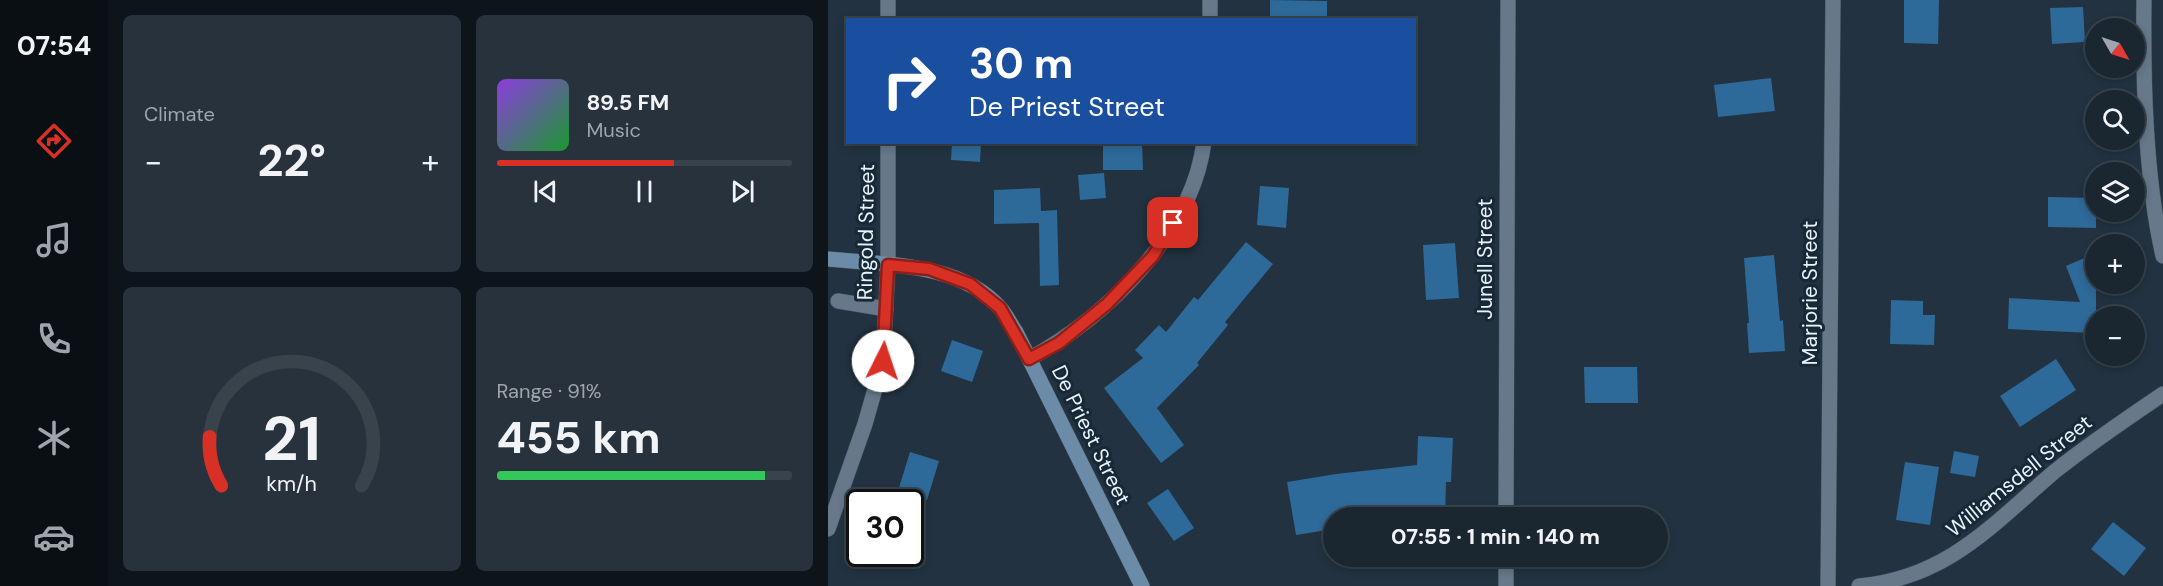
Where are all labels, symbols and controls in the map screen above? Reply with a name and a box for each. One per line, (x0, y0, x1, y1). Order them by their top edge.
north arrow (2085, 18, 2145, 78)
map controls (2085, 18, 2145, 366)
text: 07:54 (17, 28, 91, 63)
text: 30 m (969, 36, 1073, 91)
icon: right (870, 42, 948, 120)
text: 89.5 FM (587, 88, 669, 117)
text: De Priest Street (969, 89, 1165, 124)
button: search (2085, 90, 2145, 150)
text: Climate (144, 101, 215, 127)
text: Music (587, 117, 641, 143)
icon: directions (33, 120, 75, 162)
text: 22° (258, 131, 326, 190)
text: − (144, 140, 162, 183)
text: + (421, 140, 439, 183)
button: layers (2085, 162, 2145, 222)
street label: Ringold Street (851, 164, 881, 300)
icon: previous (529, 175, 562, 208)
icon: pause (628, 175, 661, 208)
icon: next (726, 175, 759, 208)
pin (1147, 197, 1198, 248)
street label: Junell Street (1471, 198, 1499, 320)
icon: arrive (1156, 206, 1189, 239)
icon: music (33, 219, 75, 261)
street label: Marjorie Street (1796, 221, 1824, 365)
button: + (2085, 234, 2145, 294)
button: − (2085, 306, 2145, 366)
icon: phone (33, 318, 75, 360)
position arrow (851, 329, 915, 393)
street label: De Priest Street (1045, 360, 1137, 510)
text: Range · 91% (497, 378, 601, 404)
text: 21 (262, 398, 321, 479)
text: 455 km (497, 408, 661, 467)
street label: Williamsdell Street (1940, 408, 2098, 544)
icon: climate (33, 417, 75, 459)
text: km/h (266, 470, 317, 498)
speed limit sign: 30 (846, 489, 924, 567)
icon: car (33, 516, 75, 558)
text: 07:55 · 1 min · 140 m (1391, 522, 1600, 551)

